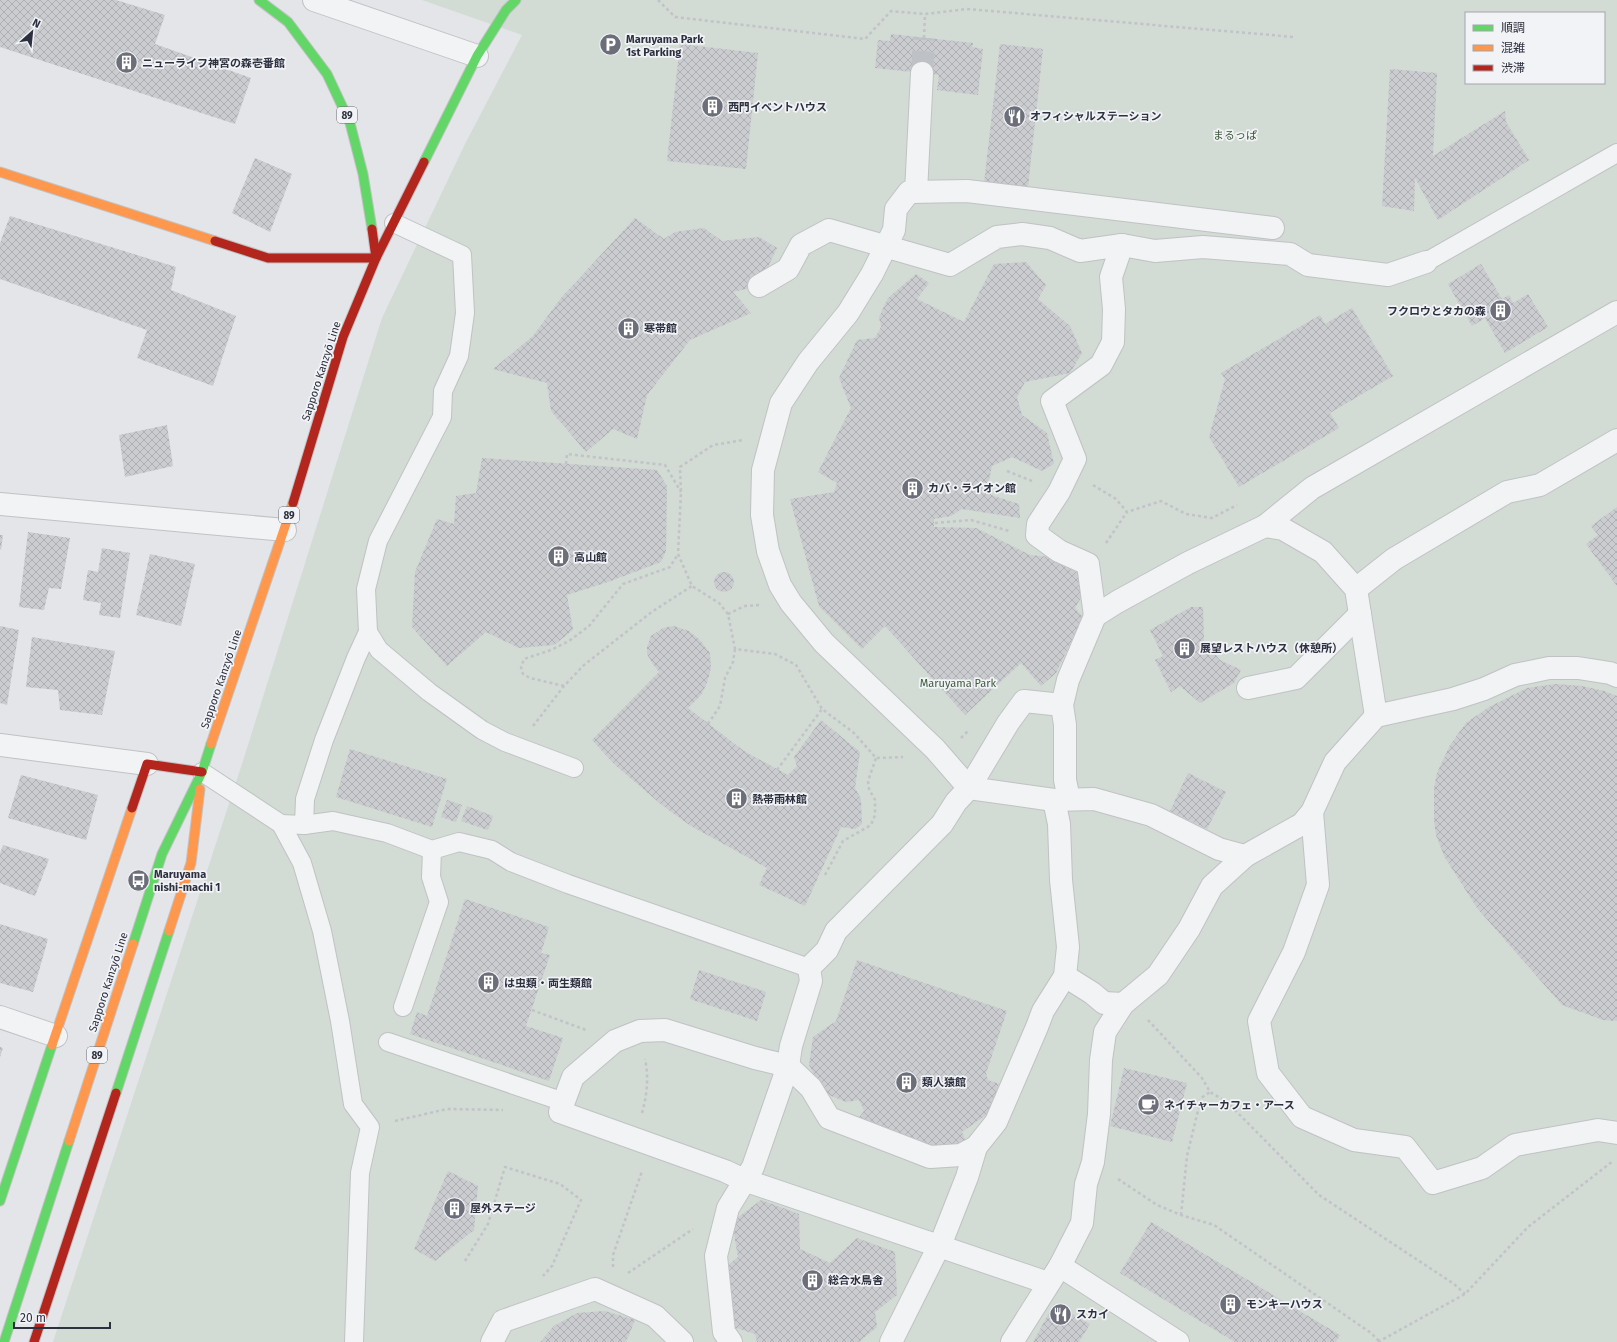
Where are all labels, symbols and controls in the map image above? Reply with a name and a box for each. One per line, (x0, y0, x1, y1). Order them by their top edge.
north arrow (12, 12, 52, 52)
legend (1465, 12, 1605, 84)
text: N (30, 16, 43, 31)
text: 順調 (1501, 21, 1525, 35)
parking icon: Maruyama Park 1st Parking (597, 32, 623, 58)
place label: Maruyama Park 1st Parking (626, 33, 704, 59)
text: 混雑 (1501, 41, 1525, 55)
building icon: ニューライフ神宮の森壱番館 (114, 50, 140, 76)
place label: ニューライフ神宮の森壱番館 (142, 57, 285, 70)
text: 渋滞 (1501, 61, 1525, 75)
building icon: 西門イベントハウス (700, 94, 726, 120)
place label: 西門イベントハウス (728, 101, 827, 114)
restaurant icon: オフィシャルステーション (1001, 103, 1027, 129)
road number: 89 (337, 107, 357, 123)
place label: オフィシャルステーション (1030, 110, 1162, 123)
park label: まるっぱ (1213, 129, 1257, 142)
building icon: フクロウとタカの森 (1488, 298, 1514, 324)
place label: フクロウとタカの森 (1387, 305, 1486, 318)
building icon: 寒帯館 (615, 315, 641, 341)
street label: Sapporo Kanzyō Line (299, 320, 344, 423)
place label: 寒帯館 (644, 322, 677, 335)
building icon: カバ・ライオン館 (900, 475, 926, 501)
place label: カバ・ライオン館 (928, 482, 1016, 495)
road number: 89 (279, 507, 299, 523)
building icon: 高山館 (546, 544, 572, 570)
place label: 高山館 (574, 551, 607, 564)
street label: Sapporo Kanzyō Line (198, 628, 245, 730)
building icon: 展望レストハウス（休憩所） (1172, 635, 1198, 661)
place label: 展望レストハウス（休憩所） (1200, 642, 1343, 655)
park label: Maruyama Park (920, 677, 997, 690)
building icon: 熱帯雨林館 (723, 786, 749, 812)
place label: 熱帯雨林館 (752, 793, 807, 806)
bus stop icon: Maruyama nishi-machi 1 (126, 867, 152, 893)
place label: Maruyama nishi-machi 1 (154, 868, 220, 894)
street label: Sapporo Kanzyō Line (86, 931, 131, 1034)
building icon: は虫類・両生類館 (476, 970, 502, 996)
place label: は虫類・両生類館 (504, 977, 592, 990)
road number: 89 (87, 1047, 107, 1063)
building icon: 類人猿館 (893, 1069, 919, 1095)
place label: 類人猿館 (922, 1076, 966, 1089)
cafe icon: ネイチャーカフェ・アース (1135, 1092, 1161, 1118)
place label: ネイチャーカフェ・アース (1164, 1099, 1295, 1112)
building icon: 屋外ステージ (441, 1195, 467, 1221)
place label: 屋外ステージ (470, 1202, 536, 1215)
building icon: 総合水鳥舎 (800, 1267, 826, 1293)
place label: 総合水鳥舎 (828, 1274, 884, 1287)
building icon: モンキーハウス (1217, 1291, 1243, 1317)
place label: モンキーハウス (1246, 1298, 1323, 1311)
restaurant icon: スカイ (1047, 1301, 1073, 1327)
scale bar (14, 1304, 110, 1330)
place label: スカイ (1076, 1308, 1109, 1321)
text: 20 m (20, 1311, 46, 1325)

